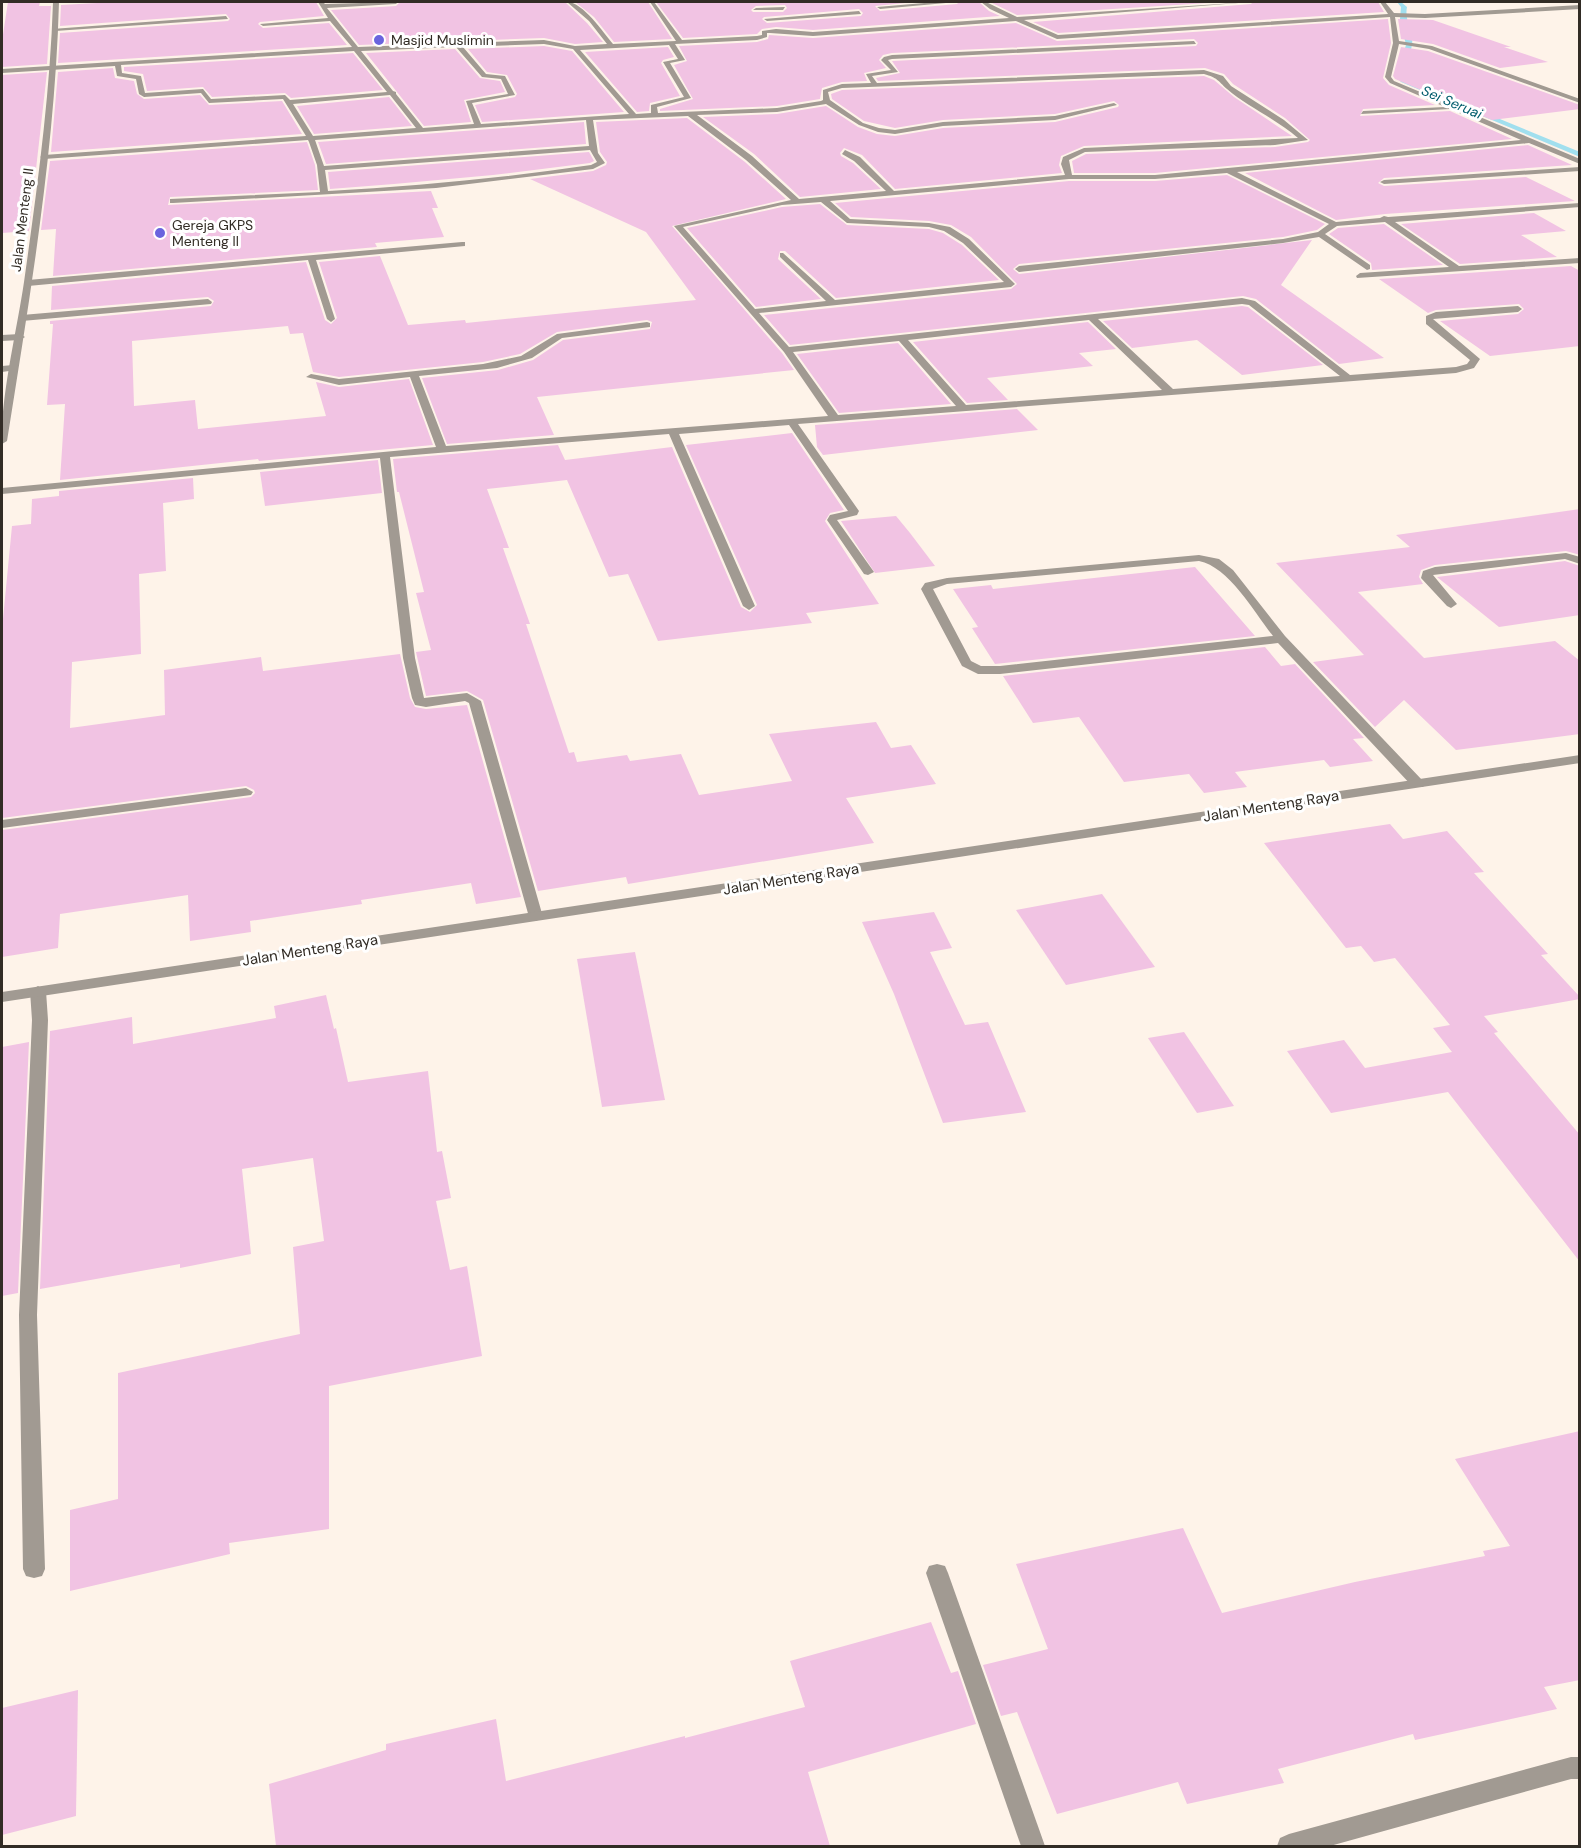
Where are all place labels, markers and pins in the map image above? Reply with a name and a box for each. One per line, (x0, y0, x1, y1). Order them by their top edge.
place label: Masjid Muslimin (391, 31, 494, 49)
marker: Masjid Muslimin (372, 33, 386, 47)
place label: Gereja GKPS Menteng ll (172, 216, 253, 250)
marker: Gereja GKPS Menteng ll (153, 226, 167, 240)

